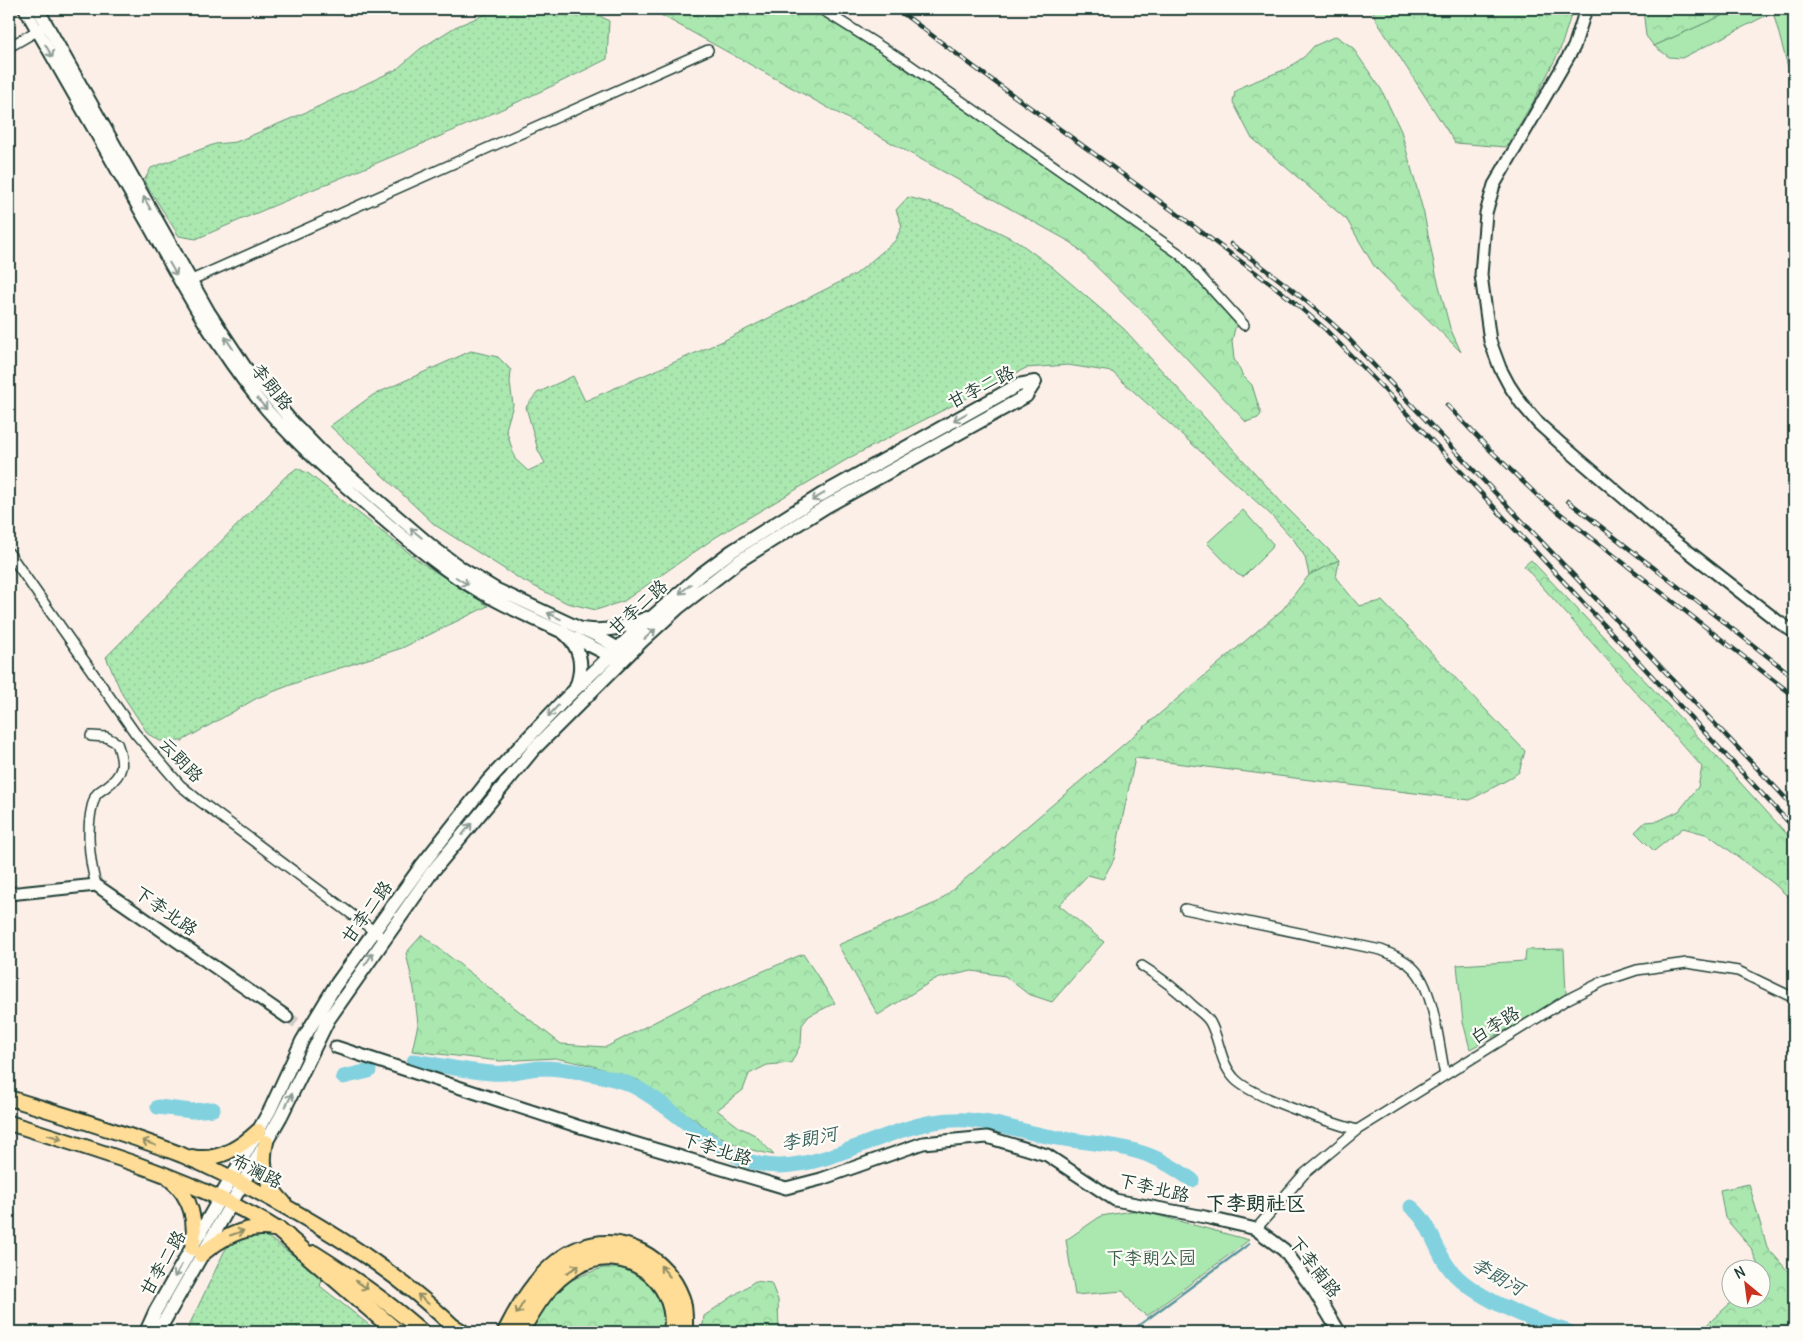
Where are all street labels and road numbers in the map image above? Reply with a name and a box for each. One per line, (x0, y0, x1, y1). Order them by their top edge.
street label: 李朗路 (246, 358, 298, 415)
street label: 甘李二路 (943, 360, 1018, 413)
street label: 甘李二路 (603, 574, 672, 639)
street label: 云朗路 (154, 732, 208, 787)
street label: 甘李二路 (336, 876, 397, 948)
street label: 下李北路 (130, 881, 202, 941)
street label: 白李路 (1466, 1001, 1524, 1049)
street label: 下李北路 (679, 1127, 755, 1170)
street label: 布澜路 (228, 1148, 287, 1193)
street label: 下李北路 (1116, 1168, 1192, 1207)
street label: 甘李二路 (135, 1226, 191, 1300)
street label: 下李南路 (1284, 1231, 1347, 1302)

